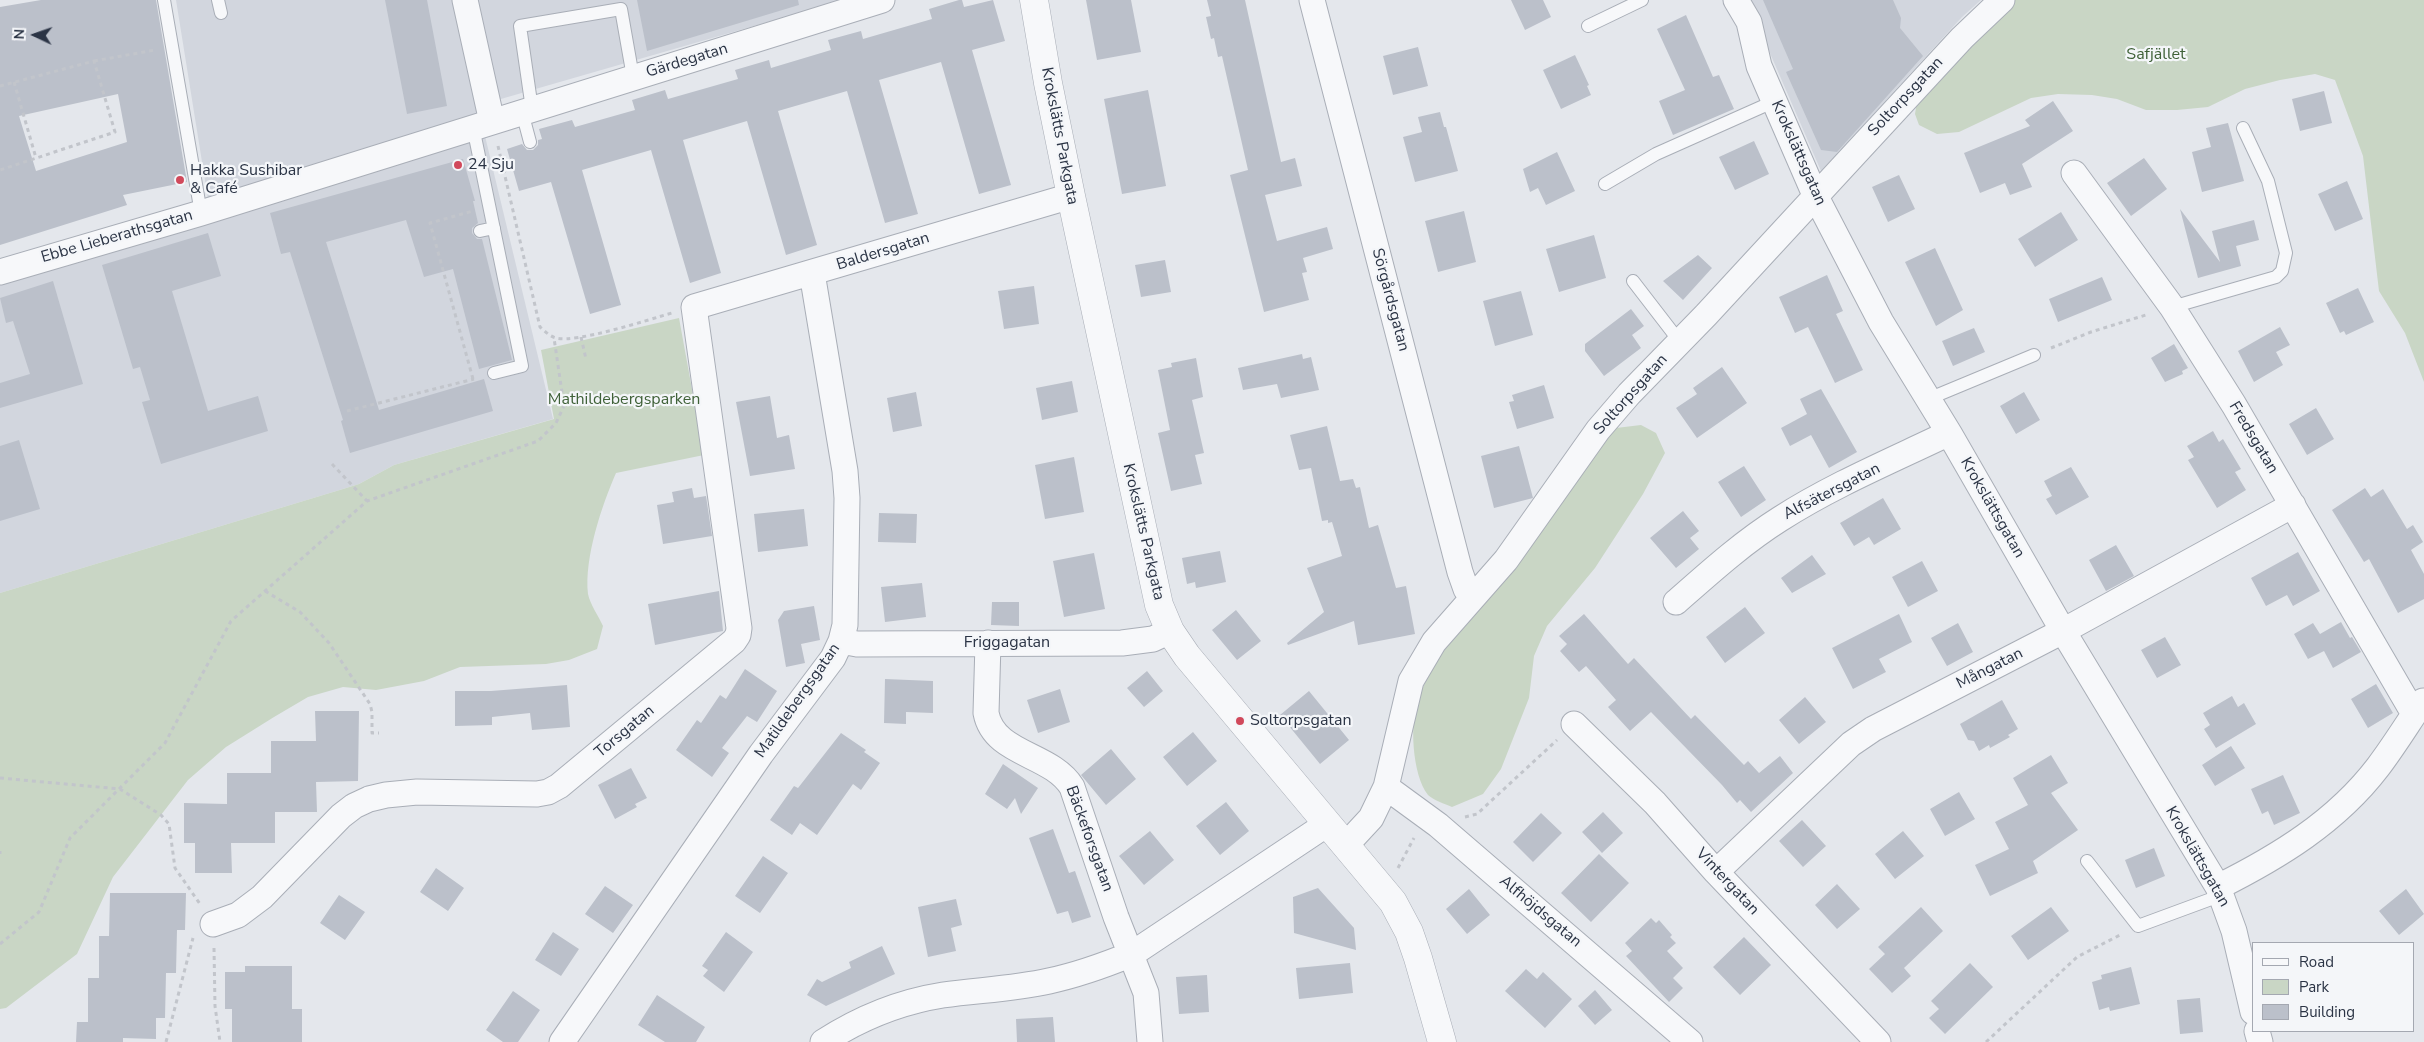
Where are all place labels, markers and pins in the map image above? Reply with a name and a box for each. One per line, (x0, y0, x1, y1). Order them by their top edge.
place label: 24 Sju (468, 155, 514, 175)
marker: 24 Sju (452, 159, 464, 171)
place label: Hakka Sushibar & Café (190, 161, 302, 199)
marker: Hakka Sushibar & Café (174, 174, 186, 186)
place label: Soltorpsgatan (1250, 711, 1352, 731)
marker: Soltorpsgatan (1234, 715, 1246, 727)

